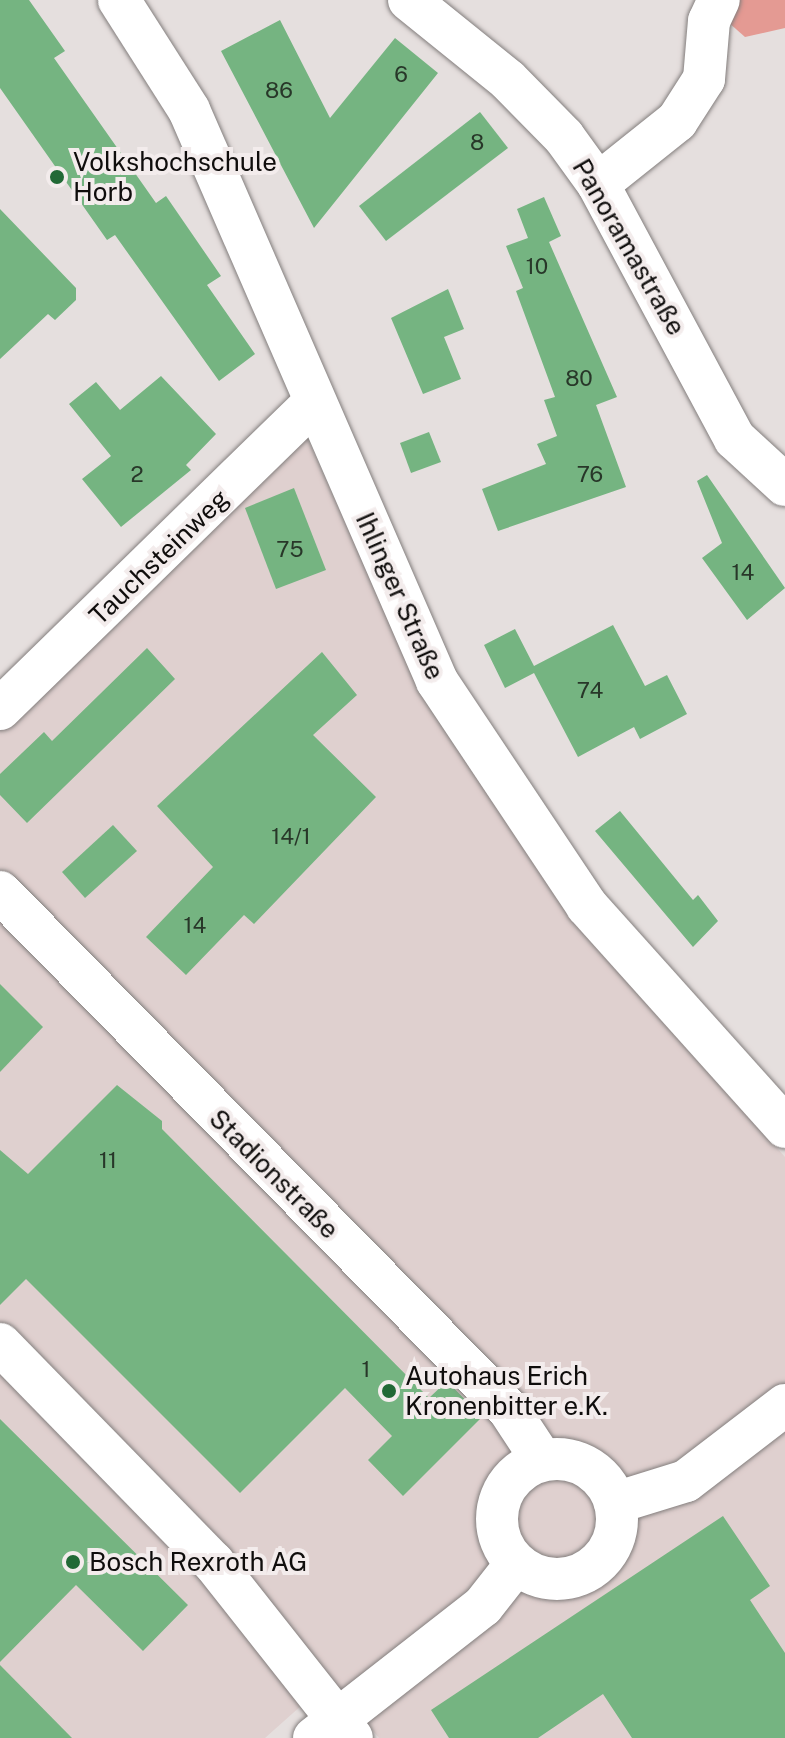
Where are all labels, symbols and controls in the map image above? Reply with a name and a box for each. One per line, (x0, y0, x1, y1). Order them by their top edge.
house number: 6 (394, 62, 408, 88)
house number: 86 (265, 78, 293, 104)
house number: 8 (470, 130, 484, 156)
place label: Volkshochschule Horb (73, 146, 277, 208)
street label: Panoramastraße (566, 153, 692, 341)
marker: Volkshochschule Horb (48, 168, 66, 186)
house number: 10 (526, 254, 548, 280)
house number: 80 (565, 366, 593, 392)
house number: 2 (130, 462, 144, 488)
house number: 76 (577, 462, 603, 488)
street label: Tauchsteinweg (83, 483, 235, 631)
street label: Ihlinger Straße (349, 508, 451, 684)
house number: 75 (276, 537, 304, 563)
house number: 14 (732, 560, 754, 586)
house number: 74 (577, 678, 603, 704)
house number: 14/1 (271, 824, 311, 850)
house number: 14 (184, 913, 206, 939)
street label: Stadionstraße (203, 1103, 345, 1245)
house number: 11 (99, 1148, 117, 1174)
house number: 1 (362, 1357, 370, 1383)
place label: Autohaus Erich Kronenbitter e.K. (405, 1360, 608, 1422)
marker: Autohaus Erich Kronenbitter e.K. (380, 1382, 398, 1400)
place label: Bosch Rexroth AG (89, 1546, 307, 1578)
marker: Bosch Rexroth AG (64, 1553, 82, 1571)

